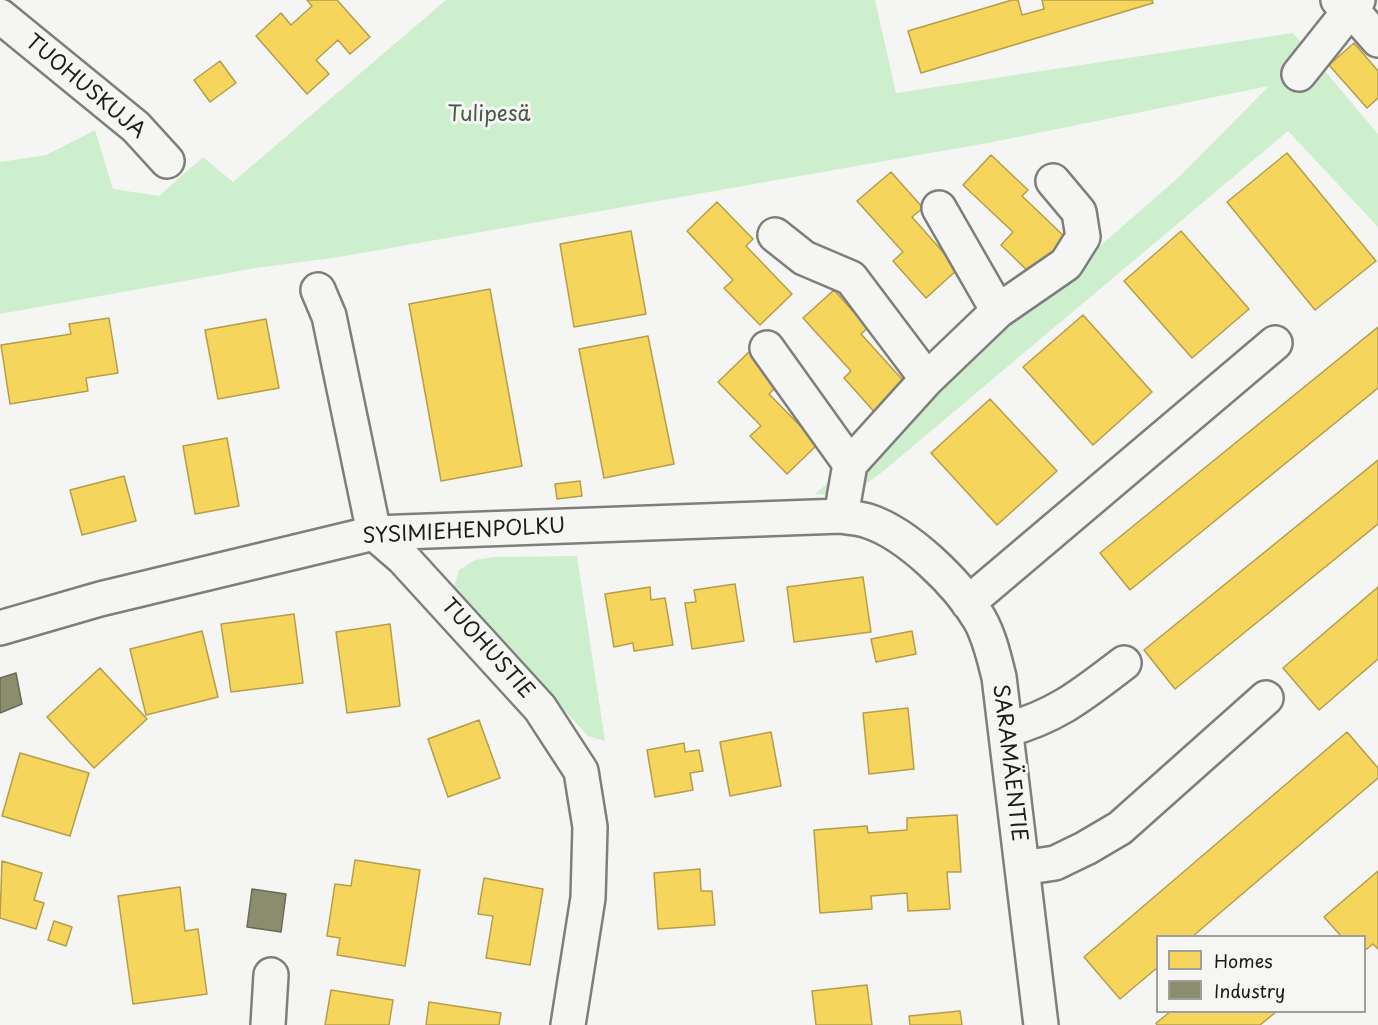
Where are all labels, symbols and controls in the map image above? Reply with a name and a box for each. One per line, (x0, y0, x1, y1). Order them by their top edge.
street label: TUOHUSKUJA (20, 30, 150, 144)
park label: Tulipesä (447, 102, 531, 128)
street label: SYSIMIEHENPOLKU (362, 514, 566, 550)
street label: TUOHUSTIE (435, 594, 539, 704)
street label: SARAMÄENTIE (987, 683, 1031, 843)
legend (1156, 935, 1366, 1013)
text: Homes (1214, 947, 1272, 974)
text: Industry (1214, 977, 1285, 1004)

